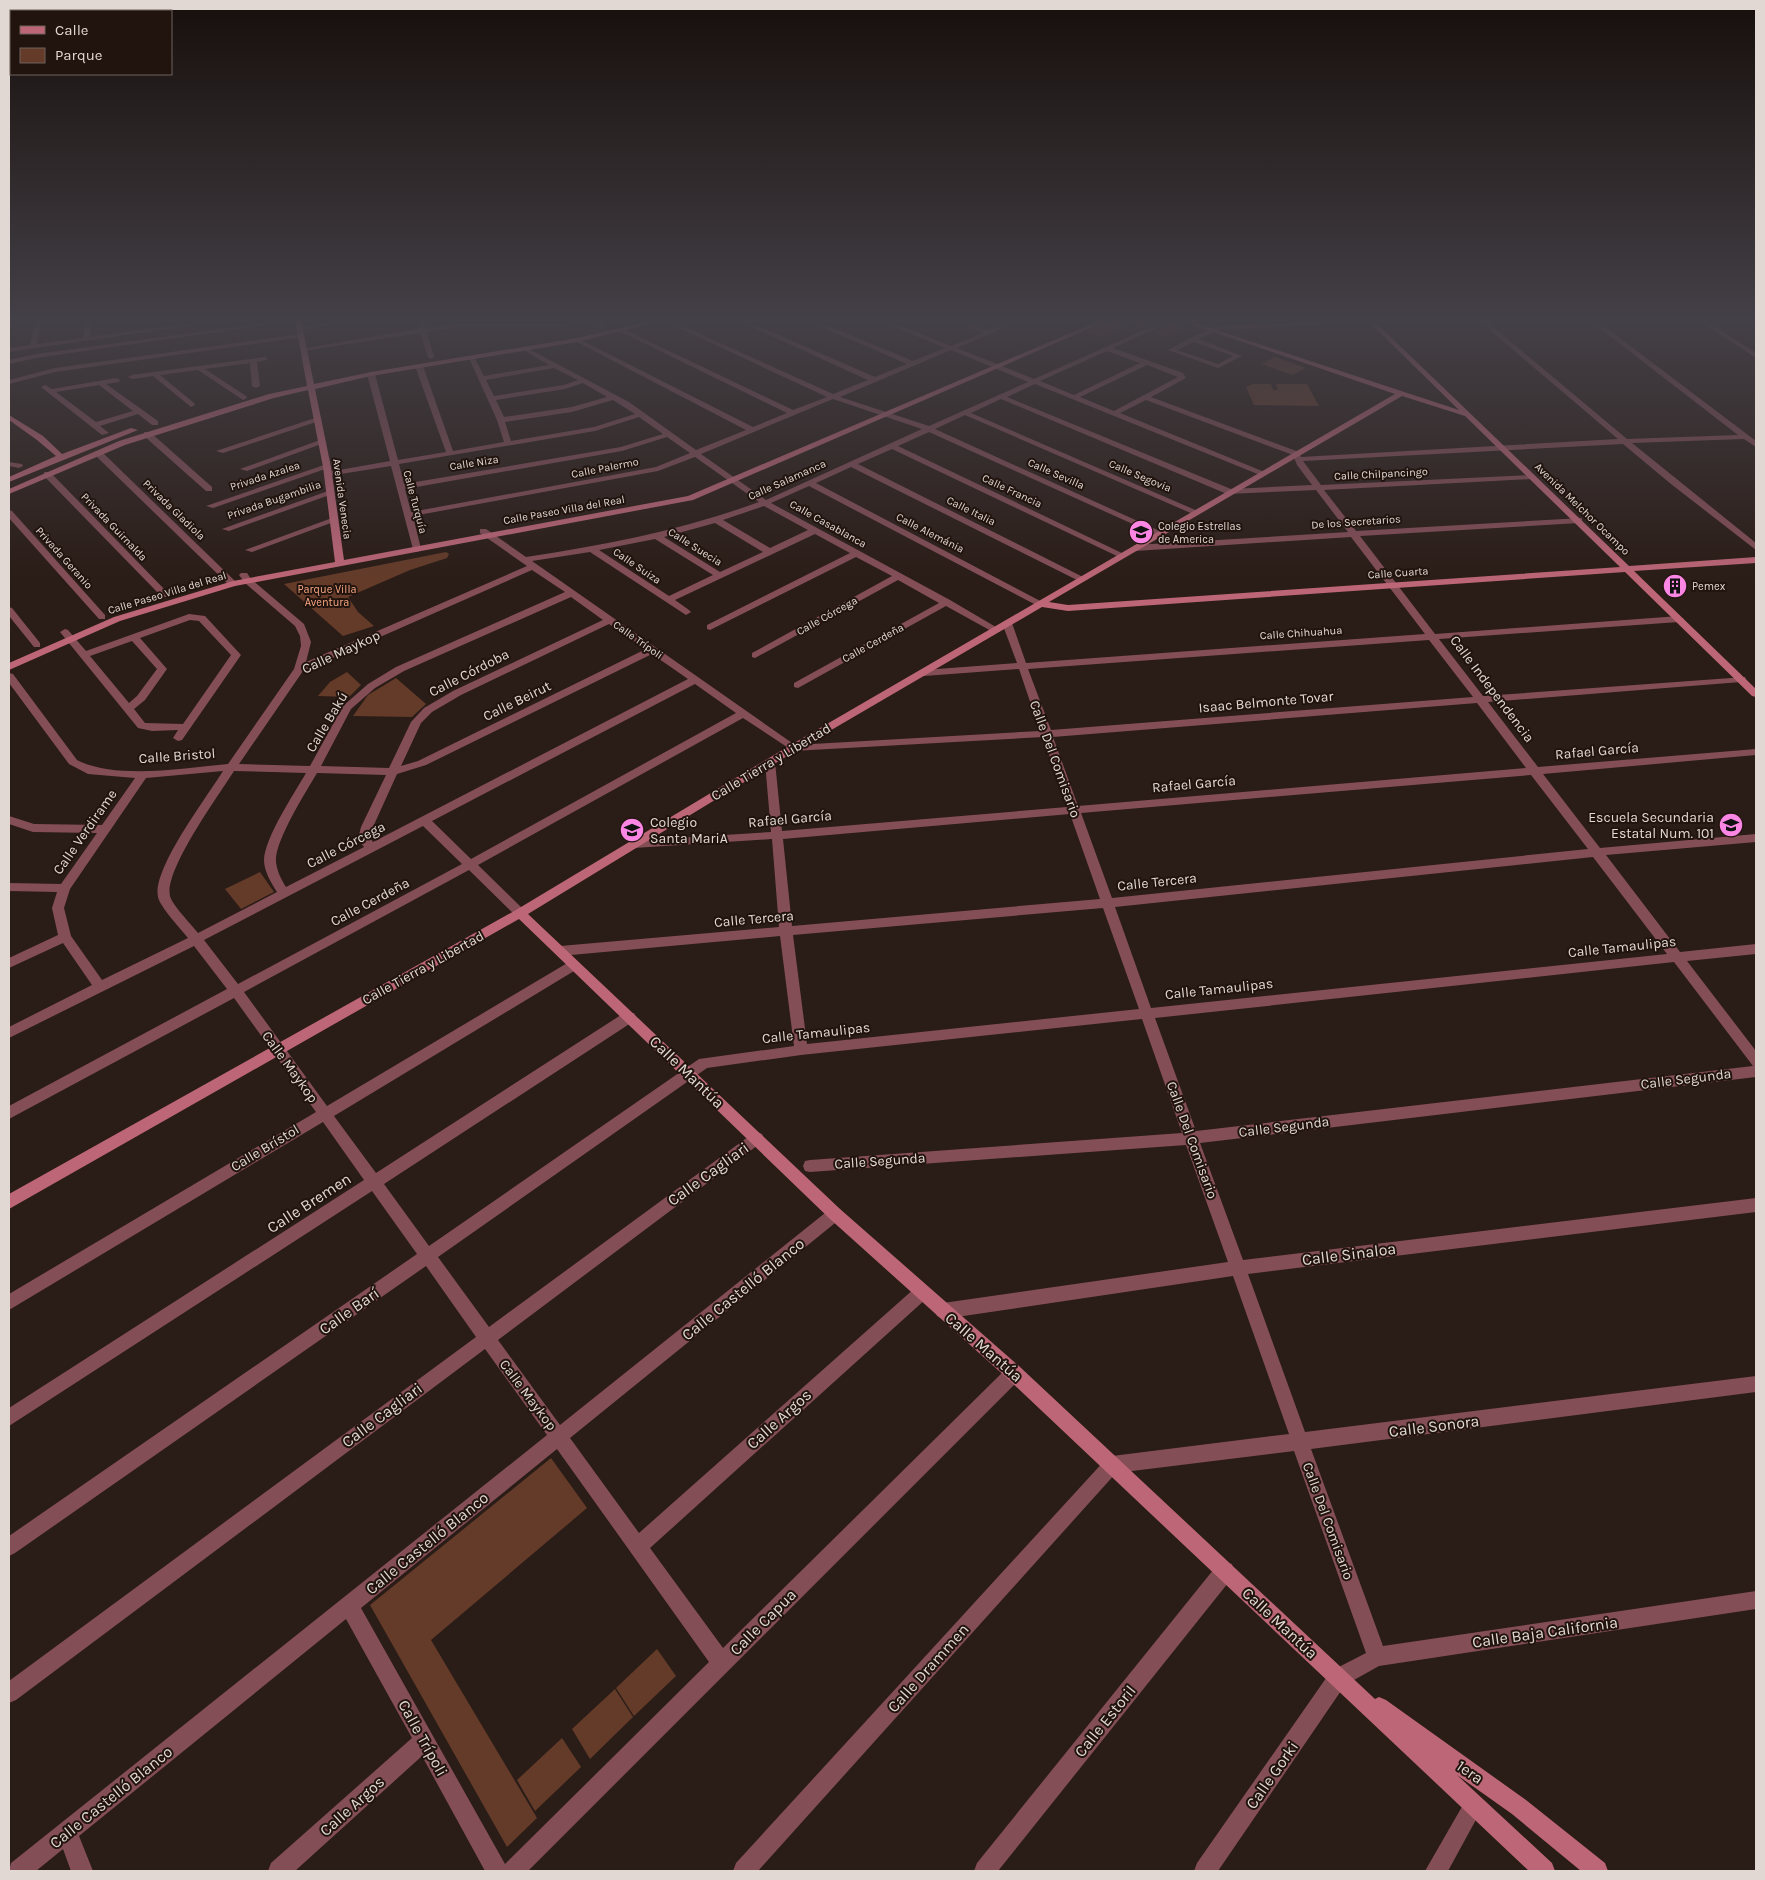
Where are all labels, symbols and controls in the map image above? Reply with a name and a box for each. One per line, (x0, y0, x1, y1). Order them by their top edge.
legend (10, 10, 172, 75)
text: Calle (55, 21, 89, 39)
text: Parque (55, 46, 103, 64)
street label: Calle Niza (449, 453, 499, 473)
street label: Calle Palermo (570, 455, 640, 481)
street label: Calle Sevilla (1026, 456, 1086, 492)
street label: Calle Salamanca (746, 457, 828, 503)
street label: Calle Segovia (1107, 457, 1173, 495)
street label: Avenida Venecia (330, 458, 354, 540)
street label: Privada Azalea (229, 459, 301, 493)
street label: Avenida Melchor Ocampo (1532, 460, 1632, 558)
street label: Calle Chilpancingo (1334, 465, 1428, 483)
street label: Calle Turquía (400, 469, 430, 535)
street label: Calle Francia (980, 471, 1044, 511)
street label: Privada Gladiola (140, 477, 208, 543)
street label: Privada Bugambilia (225, 478, 323, 522)
street label: Privada Guirnalda (78, 490, 150, 564)
street label: Calle Paseo Villa del Real (502, 493, 626, 527)
street label: Calle Italia (944, 494, 998, 528)
street label: Calle Casablanca (787, 497, 869, 551)
street label: Calle Alemánia (894, 510, 966, 556)
street label: De los Secretarios (1311, 512, 1401, 532)
school or university icon: Colegio Estrellas de America (1128, 519, 1154, 545)
place label: Colegio Estrellas de America (1158, 520, 1242, 546)
street label: Privada Geranio (33, 524, 95, 592)
street label: Calle Suecia (666, 525, 724, 569)
street label: Calle Suiza (611, 545, 663, 587)
street label: Calle Cuarta (1367, 564, 1429, 582)
street label: Calle Paseo Villa del Real (106, 569, 228, 617)
building icon: Pemex (1662, 573, 1688, 599)
place label: Pemex (1692, 580, 1726, 593)
park label: Parque Villa Aventura (297, 583, 357, 609)
street label: Calle Córcega (794, 594, 860, 638)
street label: Calle Trípoli (611, 618, 665, 662)
street label: Calle Cerdeña (840, 621, 906, 665)
street label: Calle Chihuahua (1259, 624, 1343, 642)
street label: Calle Maykop (299, 626, 383, 678)
street label: Calle Independencia (1446, 632, 1538, 746)
street label: Calle Córdoba (426, 645, 512, 701)
street label: Calle Beirut (480, 677, 554, 725)
street label: Isaac Belmonte Tovar (1198, 688, 1335, 716)
street label: Calle Bakú (302, 689, 352, 755)
street label: Calle Del Comisario (1026, 698, 1084, 820)
street label: Calle Tierra y Libertad (708, 720, 834, 804)
street label: Rafael García (1554, 739, 1640, 763)
street label: Calle Bristol (138, 745, 216, 767)
street label: Rafael García (1151, 772, 1237, 796)
street label: Calle Verdirame (49, 786, 121, 878)
street label: Rafael García (747, 807, 833, 831)
place label: Escuela Secundaria Estatal Num. 101 (1588, 809, 1714, 842)
school or university icon: Escuela Secundaria Estatal Num. 101 (1718, 812, 1744, 838)
place label: Colegio Santa MariA (650, 814, 728, 847)
school or university icon: Colegio Santa MariA (619, 817, 645, 843)
street label: Calle Córcega (304, 818, 388, 872)
street label: Calle Tercera (1116, 869, 1198, 895)
street label: Calle Cerdeña (328, 874, 412, 930)
street label: Calle Tercera (713, 907, 795, 931)
street label: Calle Tierra y Libertad (359, 927, 487, 1009)
street label: Calle Tamaulipas (1567, 933, 1677, 961)
street label: Calle Tamaulipas (1164, 975, 1274, 1003)
street label: Calle Tamaulipas (761, 1019, 871, 1047)
street label: Calle Maykop (258, 1028, 322, 1106)
street label: Calle Mantúa (646, 1032, 728, 1112)
street label: Calle Segunda (1640, 1065, 1732, 1093)
street label: Calle Del Comisario (1163, 1079, 1221, 1201)
street label: Calle Segunda (1238, 1113, 1330, 1141)
street label: Calle Brístol (228, 1121, 302, 1175)
street label: Calle Cagliari (664, 1138, 752, 1210)
street label: Calle Segunda (834, 1149, 926, 1173)
street label: Calle Bremen (263, 1169, 355, 1237)
street label: Calle Castelló Blanco (678, 1234, 808, 1344)
street label: Calle Sinaloa (1301, 1239, 1397, 1269)
street label: Calle Barí (315, 1283, 383, 1339)
street label: Calle Mantúa (941, 1308, 1027, 1386)
street label: Calle Maykop (496, 1356, 560, 1434)
street label: Calle Cagliari (338, 1379, 426, 1451)
street label: Calle Argos (743, 1385, 815, 1453)
street label: Calle Sonora (1388, 1411, 1480, 1441)
street label: Calle Del Comisario (1299, 1460, 1357, 1582)
street label: Calle Castelló Blanco (362, 1488, 492, 1598)
street label: Calle Mantúa (1238, 1583, 1322, 1663)
street label: Calle Capua (726, 1585, 800, 1659)
street label: Calle Baja California (1471, 1612, 1619, 1652)
street label: Calle Drammen (883, 1620, 973, 1716)
street label: Calle Estoril (1070, 1681, 1140, 1761)
street label: Calle Trípoli (394, 1697, 452, 1779)
street label: Calle Gorki (1242, 1738, 1302, 1812)
street label: Calle Castelló Blanco (46, 1742, 176, 1852)
street label: 1era (1453, 1756, 1487, 1788)
street label: Calle Argos (316, 1772, 388, 1840)

